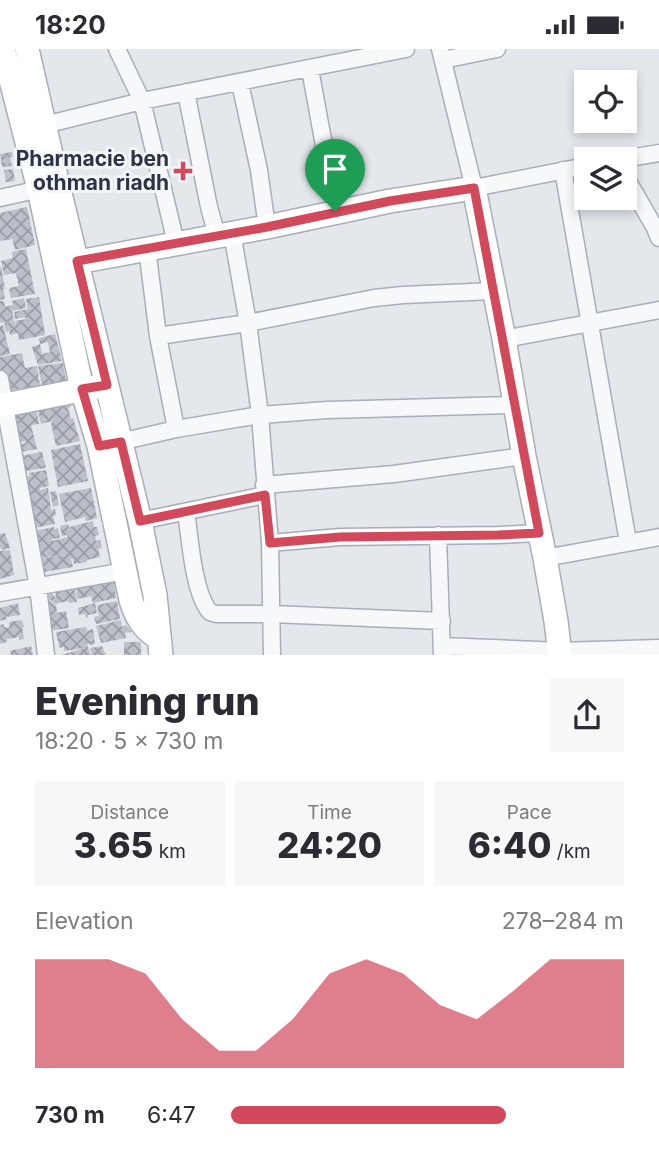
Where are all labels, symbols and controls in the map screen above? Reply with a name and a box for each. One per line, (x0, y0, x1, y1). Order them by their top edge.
text: 18:20 (35, 9, 106, 40)
map controls (574, 70, 637, 210)
button: locate (574, 70, 637, 133)
pin (305, 139, 365, 211)
place label: Pharmacie ben othman riadh (16, 146, 169, 195)
button: layers (574, 147, 637, 210)
icon: arrive (316, 150, 354, 188)
marker: Pharmacie ben othman riadh (175, 163, 191, 179)
text: Evening run (35, 678, 260, 724)
button: share (550, 678, 624, 752)
text: 18:20 · 5 × 730 m (35, 727, 223, 755)
text: Distance (91, 801, 169, 824)
text: Time (307, 801, 352, 824)
text: Pace (507, 801, 552, 824)
text: 3.65 (74, 824, 153, 866)
text: 24:20 (277, 824, 382, 866)
text: 6:40 (468, 824, 551, 866)
text: km (153, 840, 186, 863)
text: /km (551, 840, 591, 863)
text: Elevation (35, 907, 134, 935)
text: 278–284 m (502, 907, 624, 935)
text: 730 m (35, 1101, 105, 1129)
text: 6:47 (147, 1101, 196, 1129)

